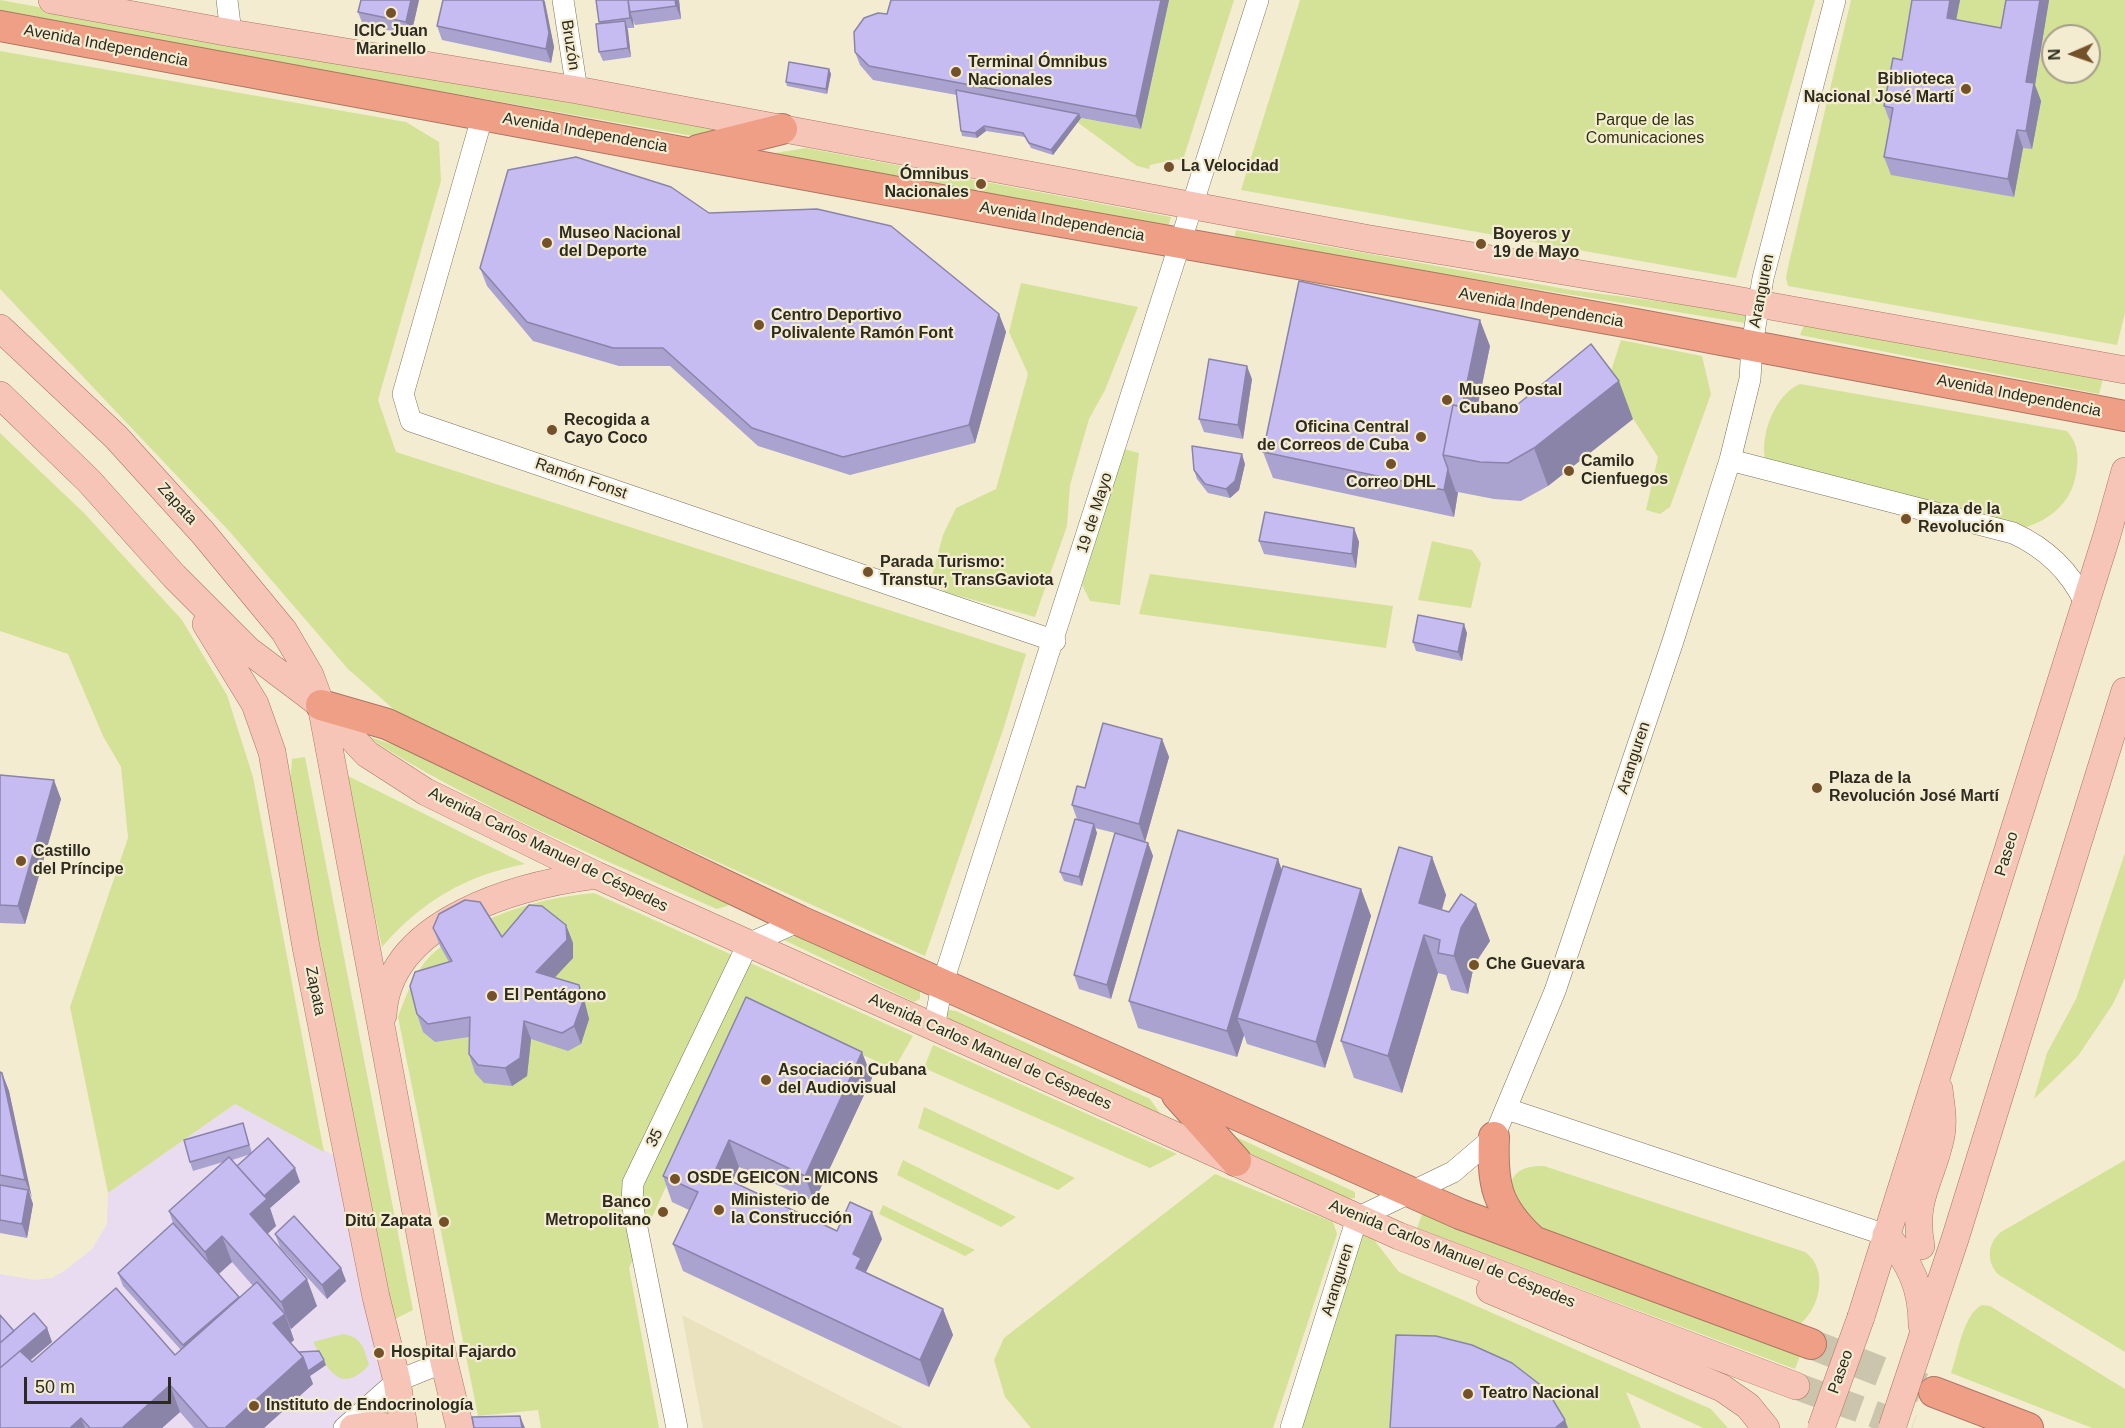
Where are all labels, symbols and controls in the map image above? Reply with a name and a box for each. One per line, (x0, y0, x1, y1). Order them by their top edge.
marker: ICIC Juan Marinello (384, 6, 398, 20)
street label: Bruzón (557, 18, 583, 72)
street label: Avenida Independencia (22, 21, 190, 71)
place label: ICIC Juan Marinello (354, 22, 428, 60)
north arrow (2041, 24, 2101, 84)
text: N (2046, 49, 2063, 61)
place label: Terminal Ómnibus Nacionales (968, 53, 1107, 91)
marker: Terminal Ómnibus Nacionales (949, 65, 963, 79)
place label: Biblioteca Nacional José Martí (1804, 70, 1954, 108)
marker: Biblioteca Nacional José Martí (1959, 82, 1973, 96)
street label: Avenida Independencia (501, 109, 669, 157)
park label: Parque de las Comunicaciones (1586, 111, 1704, 149)
place label: La Velocidad (1181, 157, 1279, 177)
marker: La Velocidad (1162, 160, 1176, 174)
place label: Ómnibus Nacionales (885, 165, 969, 203)
marker: Ómnibus Nacionales (974, 177, 988, 191)
street label: Avenida Independencia (978, 198, 1146, 246)
place label: Museo Nacional del Deporte (559, 224, 681, 262)
place label: Boyeros y 19 de Mayo (1493, 225, 1579, 263)
marker: Museo Nacional del Deporte (540, 236, 554, 250)
marker: Boyeros y 19 de Mayo (1474, 237, 1488, 251)
street label: Aranguren (1745, 252, 1779, 330)
street label: Avenida Independencia (1457, 284, 1625, 332)
place label: Centro Deportivo Polivalente Ramón Font (771, 306, 953, 344)
marker: Centro Deportivo Polivalente Ramón Font (752, 318, 766, 332)
street label: Avenida Independencia (1935, 371, 2103, 421)
place label: Museo Postal Cubano (1459, 381, 1562, 419)
marker: Museo Postal Cubano (1440, 393, 1454, 407)
place label: Recogida a Cayo Coco (564, 411, 649, 449)
place label: Oficina Central de Correos de Cuba (1257, 418, 1409, 456)
marker: Recogida a Cayo Coco (545, 423, 559, 437)
marker: Oficina Central de Correos de Cuba (1414, 430, 1428, 444)
place label: Camilo Cienfuegos (1581, 452, 1668, 490)
street label: Ramón Fonst (532, 454, 630, 504)
marker: Correo DHL (1384, 457, 1398, 471)
marker: Camilo Cienfuegos (1562, 464, 1576, 478)
street label: 19 de Mayo (1073, 470, 1117, 556)
place label: Correo DHL (1346, 473, 1436, 493)
street label: Zapata (153, 479, 201, 529)
place label: Plaza de la Revolución (1918, 500, 2004, 538)
marker: Plaza de la Revolución (1899, 512, 1913, 526)
place label: Parada Turismo: Transtur, TransGaviota (880, 553, 1053, 591)
marker: Parada Turismo: Transtur, TransGaviota (861, 565, 875, 579)
street label: Aranguren (1613, 720, 1655, 796)
place label: Plaza de la Revolución José Martí (1829, 769, 1999, 807)
marker: Plaza de la Revolución José Martí (1810, 781, 1824, 795)
street label: Avenida Carlos Manuel de Céspedes (425, 784, 671, 916)
street label: Paseo (1991, 830, 2023, 878)
place label: Castillo del Príncipe (33, 842, 124, 880)
marker: Castillo del Príncipe (14, 854, 28, 868)
place label: Che Guevara (1486, 955, 1585, 975)
marker: Che Guevara (1467, 958, 1481, 972)
street label: Zapata (301, 965, 329, 1017)
place label: El Pentágono (504, 986, 606, 1006)
marker: El Pentágono (485, 989, 499, 1003)
street label: Avenida Carlos Manuel de Céspedes (866, 990, 1114, 1114)
place label: Asociación Cubana del Audiovisual (778, 1061, 926, 1099)
marker: Asociación Cubana del Audiovisual (759, 1073, 773, 1087)
street label: 35 (642, 1126, 668, 1150)
place label: OSDE GEICON - MICONS (687, 1169, 878, 1189)
marker: OSDE GEICON - MICONS (668, 1172, 682, 1186)
place label: Ministerio de la Construcción (731, 1191, 852, 1229)
place label: Banco Metropolitano (545, 1193, 651, 1231)
street label: Avenida Carlos Manuel de Céspedes (1326, 1196, 1578, 1312)
marker: Ministerio de la Construcción (712, 1203, 726, 1217)
marker: Banco Metropolitano (656, 1205, 670, 1219)
place label: Ditú Zapata (345, 1212, 432, 1232)
marker: Ditú Zapata (437, 1215, 451, 1229)
street label: Aranguren (1318, 1241, 1358, 1319)
place label: Hospital Fajardo (391, 1343, 516, 1363)
marker: Hospital Fajardo (372, 1346, 386, 1360)
street label: Paseo (1824, 1347, 1858, 1397)
scale bar (27, 1365, 174, 1403)
text: 50 m (35, 1377, 75, 1397)
place label: Teatro Nacional (1480, 1384, 1599, 1404)
marker: Teatro Nacional (1461, 1387, 1475, 1401)
place label: Instituto de Endocrinología (266, 1396, 473, 1416)
marker: Instituto de Endocrinología (247, 1399, 261, 1413)

